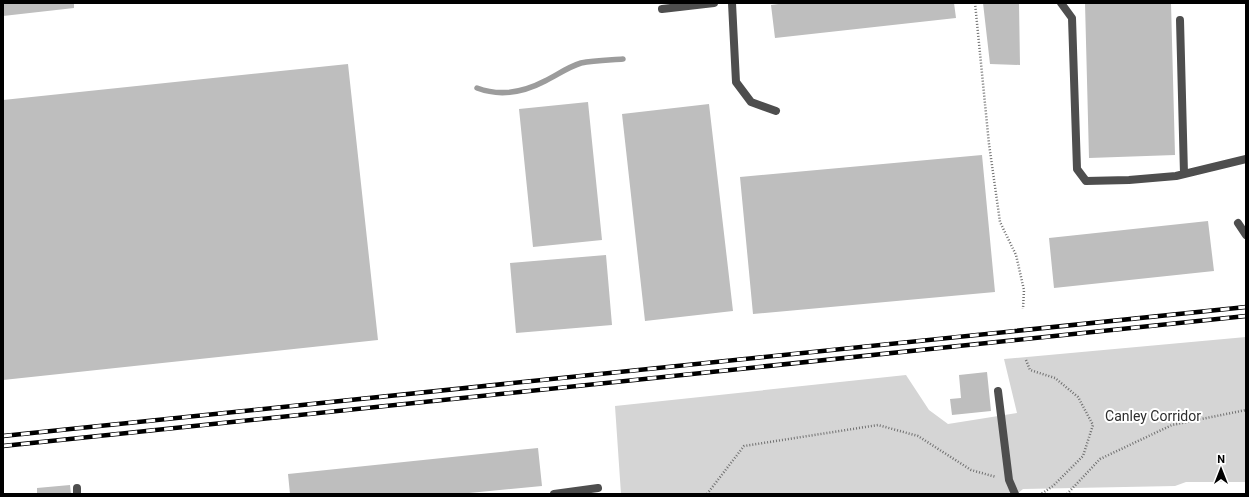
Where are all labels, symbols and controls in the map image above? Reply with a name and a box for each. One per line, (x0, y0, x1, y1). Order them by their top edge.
park label: Canley Corridor (1105, 408, 1201, 424)
north arrow (1201, 449, 1241, 489)
text: N (1217, 453, 1225, 466)

